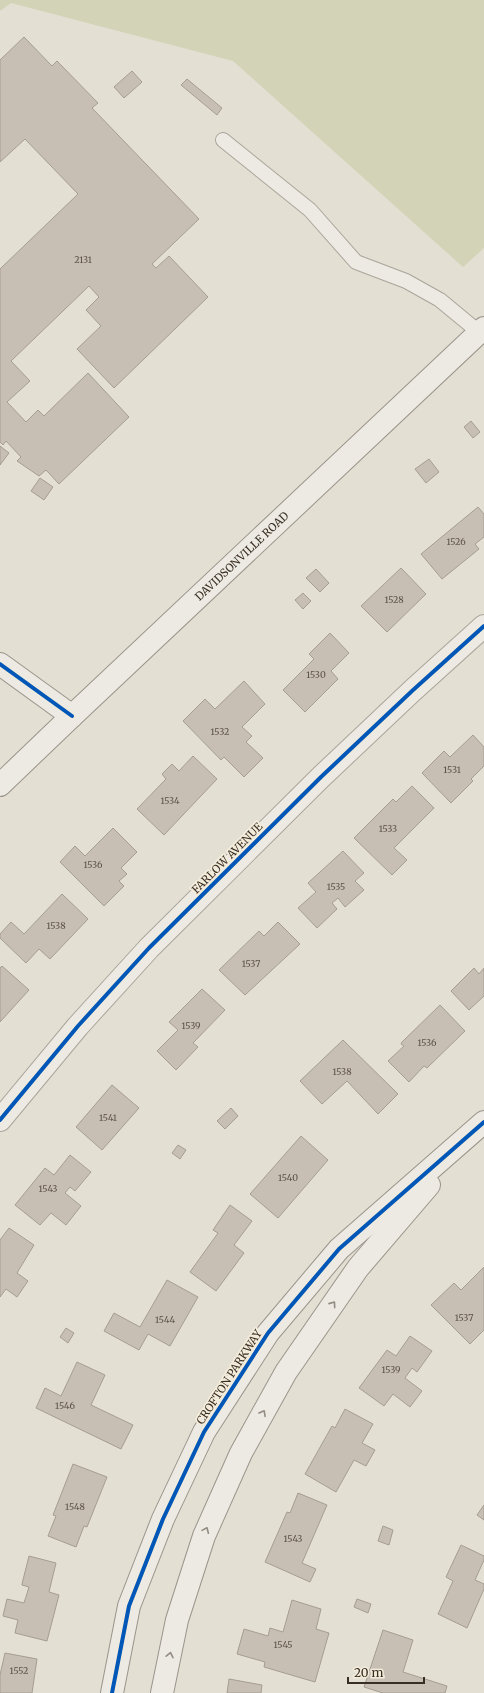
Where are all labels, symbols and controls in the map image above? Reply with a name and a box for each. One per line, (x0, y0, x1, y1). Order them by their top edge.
house number: 2131 (74, 254, 92, 265)
street label: DAVIDSONVILLE ROAD (192, 509, 292, 604)
house number: 1526 (446, 536, 466, 547)
house number: 1528 (384, 594, 404, 605)
house number: 1530 (306, 669, 326, 680)
house number: 1532 (211, 726, 229, 737)
house number: 1531 (443, 764, 461, 775)
house number: 1534 (160, 795, 180, 806)
street label: FARLOW AVENUE (189, 820, 265, 896)
house number: 1533 (379, 823, 397, 834)
house number: 1536 (83, 859, 103, 870)
house number: 1535 (327, 881, 345, 892)
house number: 1538 (46, 920, 66, 931)
house number: 1537 (242, 958, 260, 969)
house number: 1539 (182, 1020, 200, 1031)
house number: 1536 (417, 1037, 437, 1048)
house number: 1538 (332, 1066, 352, 1077)
house number: 1541 (99, 1112, 117, 1123)
house number: 1540 (278, 1172, 298, 1183)
house number: 1543 (39, 1183, 57, 1194)
one-way arrow (328, 1301, 336, 1308)
house number: 1537 (455, 1312, 473, 1323)
house number: 1544 (155, 1314, 175, 1325)
street label: CROFTON PARKWAY (193, 1326, 265, 1427)
house number: 1539 (382, 1364, 400, 1375)
house number: 1546 (55, 1400, 75, 1411)
one-way arrow (258, 1410, 265, 1417)
house number: 1548 (65, 1501, 85, 1512)
one-way arrow (201, 1527, 209, 1535)
house number: 1543 (284, 1533, 302, 1544)
house number: 1545 (274, 1639, 292, 1650)
one-way arrow (165, 1652, 174, 1658)
scale bar (348, 1659, 424, 1685)
house number: 1552 (10, 1665, 28, 1676)
text: 20 m (354, 1665, 383, 1680)

